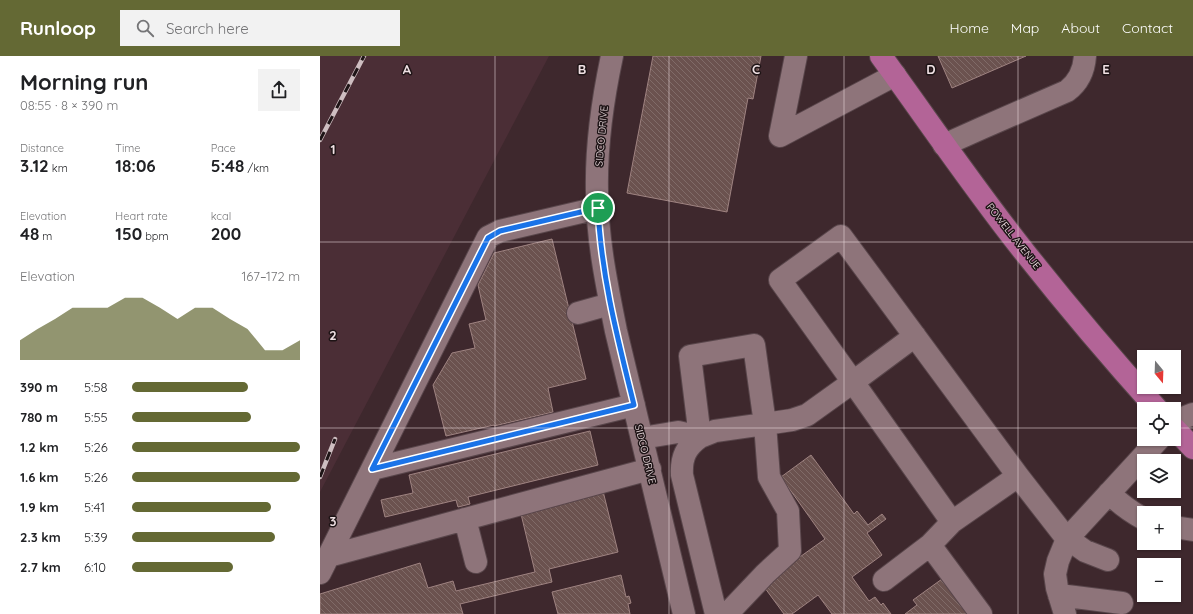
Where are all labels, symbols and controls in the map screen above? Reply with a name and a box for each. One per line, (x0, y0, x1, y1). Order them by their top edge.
search box (120, 10, 400, 46)
text: Runloop (20, 16, 96, 40)
icon: search (134, 17, 156, 39)
text: Search here (166, 19, 249, 38)
text: Home (950, 19, 989, 37)
text: Map (1011, 19, 1039, 37)
text: About (1061, 19, 1100, 37)
text: Contact (1122, 19, 1173, 37)
text: A (403, 61, 412, 77)
text: B (578, 61, 586, 77)
text: C (752, 61, 760, 77)
text: D (926, 61, 936, 77)
text: E (1102, 61, 1110, 77)
text: Morning run (20, 68, 148, 96)
button: share (258, 69, 300, 111)
text: 08:55 · 8 × 390 m (20, 97, 118, 113)
street label: SIDCO DRIVE (592, 105, 611, 167)
text: Distance (20, 141, 64, 155)
text: Time (115, 141, 141, 155)
text: Pace (211, 141, 236, 155)
text: 1 (330, 141, 336, 157)
text: 3.12 (20, 155, 49, 176)
text: 18:06 (115, 155, 156, 176)
text: 5:48 (211, 155, 244, 176)
text: km (49, 161, 68, 175)
text: /km (244, 161, 269, 175)
pin (581, 191, 615, 225)
icon: arrive (587, 197, 609, 219)
street label: POWELL AVENUE (984, 201, 1044, 272)
text: Elevation (20, 209, 66, 223)
text: Heart rate (115, 209, 168, 223)
text: kcal (211, 209, 231, 223)
text: 48 (20, 223, 39, 244)
text: 150 (115, 223, 142, 244)
text: 200 (211, 223, 241, 244)
text: m (39, 229, 52, 243)
text: bpm (142, 229, 169, 243)
text: Elevation (20, 268, 75, 284)
text: 167–172 m (241, 268, 300, 284)
text: 2 (329, 327, 337, 343)
north arrow (1137, 350, 1181, 394)
map controls (1137, 350, 1181, 602)
text: 390 m (20, 379, 58, 395)
text: 5:58 (84, 379, 108, 395)
button: locate (1137, 402, 1181, 446)
text: 780 m (20, 409, 58, 425)
text: 5:55 (84, 409, 108, 425)
street label: SIDCO DRIVE (632, 423, 659, 486)
text: 1.2 km (20, 439, 59, 455)
text: 5:26 (84, 439, 108, 455)
button: layers (1137, 454, 1181, 498)
text: 1.6 km (20, 469, 59, 485)
text: 5:26 (84, 469, 108, 485)
text: 1.9 km (20, 499, 59, 515)
text: 5:41 (84, 499, 105, 515)
button: + (1137, 506, 1181, 550)
text: 3 (330, 513, 337, 529)
text: 2.3 km (20, 529, 61, 545)
text: 5:39 (84, 529, 108, 545)
button: − (1137, 558, 1181, 602)
text: 2.7 km (20, 559, 61, 575)
text: 6:10 (84, 559, 106, 575)

